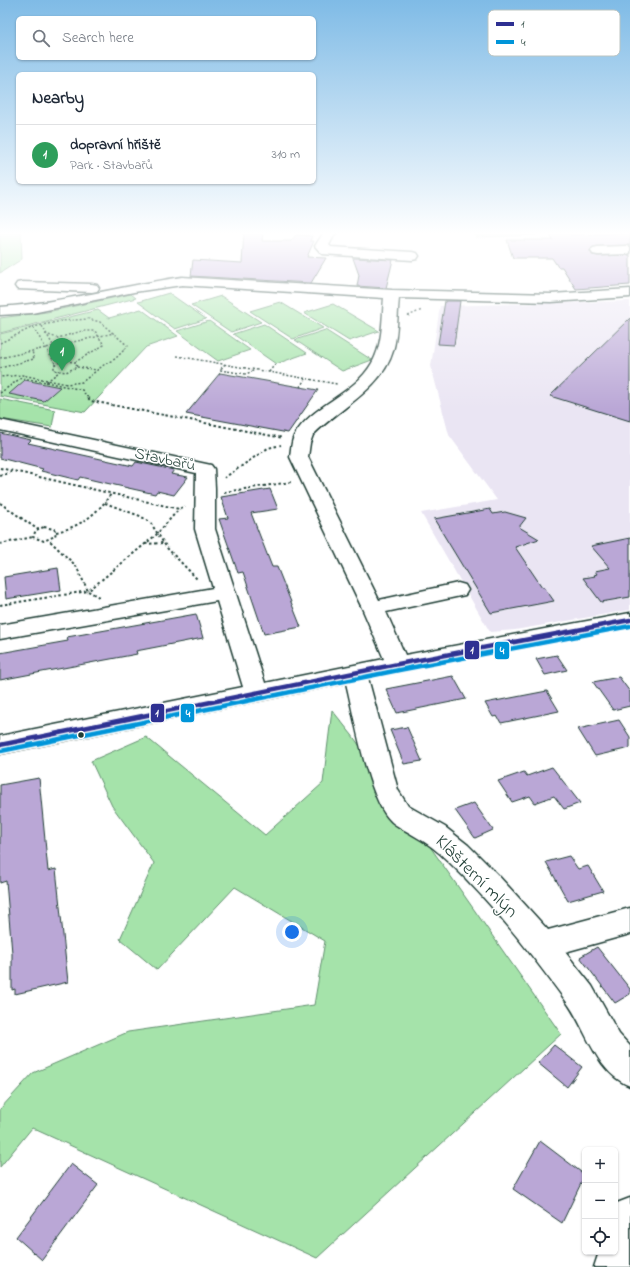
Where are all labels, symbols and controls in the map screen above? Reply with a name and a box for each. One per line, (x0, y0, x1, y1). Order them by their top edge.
legend (488, 10, 620, 56)
search box (16, 16, 316, 60)
text: 1 (521, 17, 525, 33)
icon: search (30, 27, 52, 49)
text: Search here (62, 27, 134, 49)
text: 4 (521, 35, 526, 51)
text: Nearby (32, 86, 84, 111)
text: dopravní hřiště (70, 134, 161, 156)
text: 1 (43, 145, 47, 164)
text: 310 m (272, 145, 300, 164)
text: Park · Stavbařů (70, 156, 153, 175)
pin: 1 (49, 338, 75, 371)
street label: Stavbařů (132, 442, 198, 478)
line badge: 1 (464, 640, 480, 660)
line badge: 4 (494, 641, 510, 660)
text: 1 (470, 643, 474, 659)
text: 4 (499, 643, 505, 659)
line badge: 1 (150, 703, 165, 723)
line badge: 4 (180, 703, 195, 723)
text: 1 (155, 706, 159, 722)
text: 4 (185, 706, 191, 722)
unlabelled marker (76, 730, 86, 740)
street label: Klášterní mlýn (428, 829, 524, 925)
your location (282, 922, 302, 942)
map controls (582, 1147, 618, 1255)
button: + (582, 1147, 618, 1183)
button: − (582, 1183, 618, 1219)
button: locate (582, 1219, 618, 1255)

